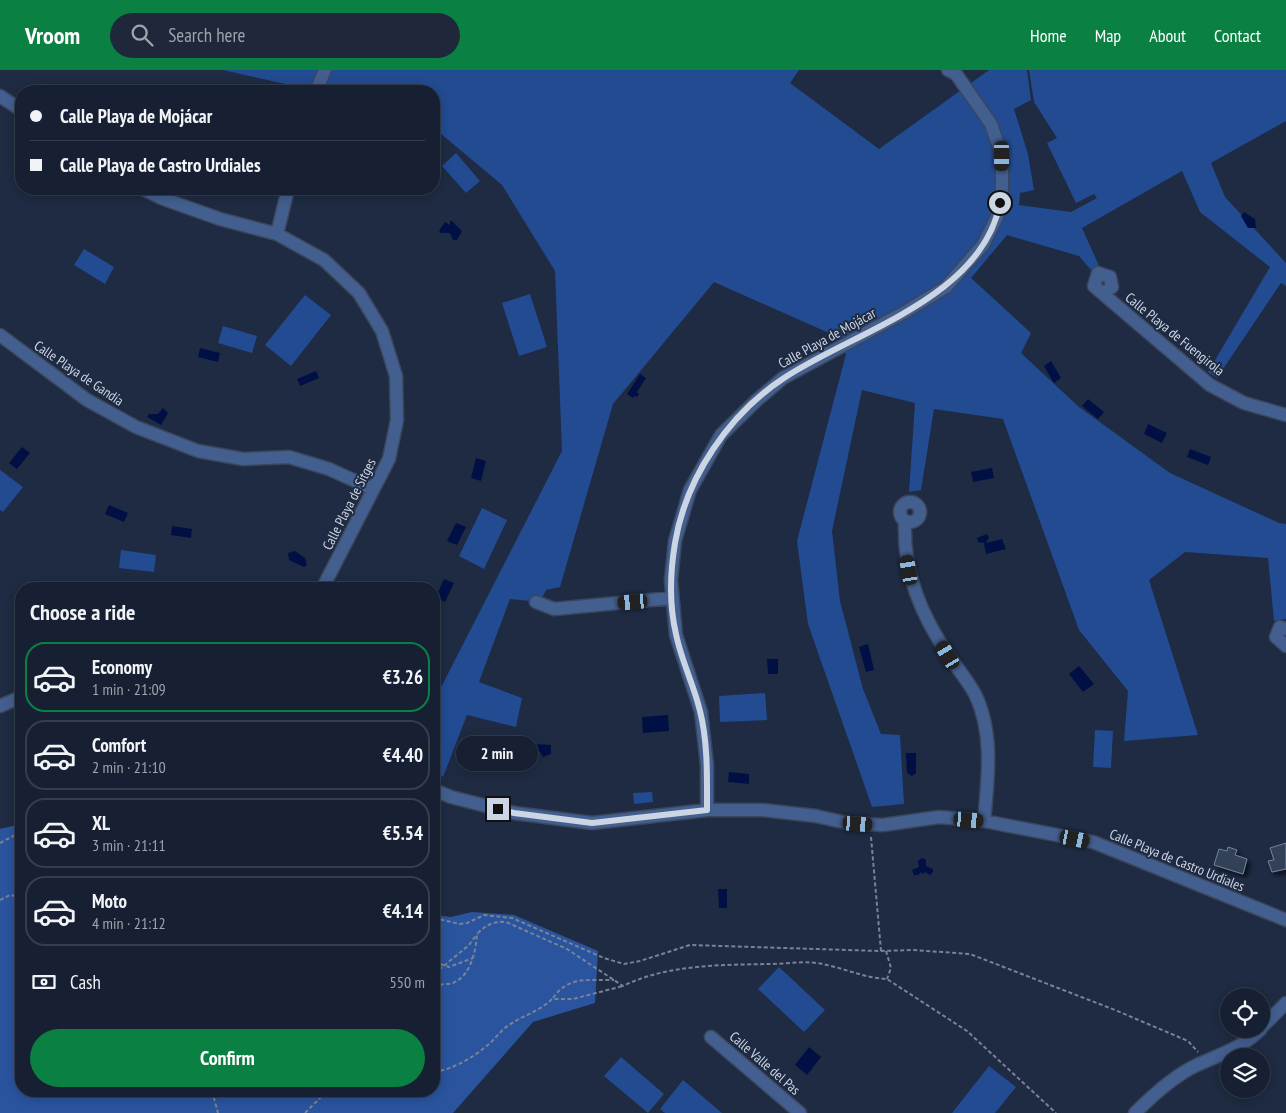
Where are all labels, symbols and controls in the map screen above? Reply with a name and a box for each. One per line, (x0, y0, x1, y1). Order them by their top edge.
search box (110, 13, 460, 58)
text: Vroom (25, 20, 80, 51)
icon: search (128, 21, 156, 49)
text: Search here (168, 23, 245, 47)
text: Home (1030, 24, 1067, 47)
text: Map (1095, 24, 1121, 47)
text: About (1149, 24, 1186, 47)
text: Contact (1214, 24, 1261, 47)
text: Calle Playa de Mojácar (60, 104, 212, 128)
car (994, 141, 1009, 171)
text: Calle Playa de Castro Urdiales (60, 153, 261, 177)
route start (989, 192, 1011, 214)
street label: Calle Playa de Fuengirola (1122, 288, 1228, 380)
street label: Calle Playa de Mojácar (775, 304, 879, 372)
street label: Calle Playa de Gandía (31, 336, 127, 410)
street label: Calle Playa de Sitges (318, 455, 380, 553)
car (899, 554, 918, 586)
car (617, 593, 648, 611)
text: Choose a ride (30, 598, 135, 626)
car (933, 638, 962, 672)
icon: car (32, 655, 77, 700)
text: Economy (92, 655, 152, 679)
text: €3.26 (383, 665, 423, 689)
text: 1 min · 21:09 (92, 679, 166, 699)
icon: car (32, 733, 77, 778)
text: Comfort (92, 733, 146, 757)
callout: 2 min (457, 736, 539, 772)
text: €4.40 (383, 743, 423, 767)
text: 2 min (481, 743, 513, 763)
text: 2 min · 21:10 (92, 757, 166, 777)
route end (487, 798, 509, 820)
icon: car (32, 811, 77, 856)
text: XL (92, 811, 110, 835)
car (953, 811, 984, 829)
car (842, 815, 873, 833)
text: €5.54 (383, 821, 423, 845)
street label: Calle Playa de Castro Urdiales (1107, 825, 1247, 895)
car (1058, 829, 1091, 849)
text: 3 min · 21:11 (92, 835, 166, 855)
icon: car (32, 889, 77, 934)
text: Moto (92, 889, 127, 913)
text: €4.14 (383, 899, 423, 923)
text: 4 min · 21:12 (92, 913, 166, 933)
icon: cash (30, 968, 58, 996)
text: Cash (70, 970, 101, 994)
text: 550 m (390, 972, 425, 992)
map controls (1220, 988, 1270, 1098)
button: locate (1220, 988, 1270, 1038)
street label: Calle Valle del Pas (726, 1027, 804, 1099)
button: Confirm (30, 1029, 425, 1087)
button: layers (1220, 1048, 1270, 1098)

